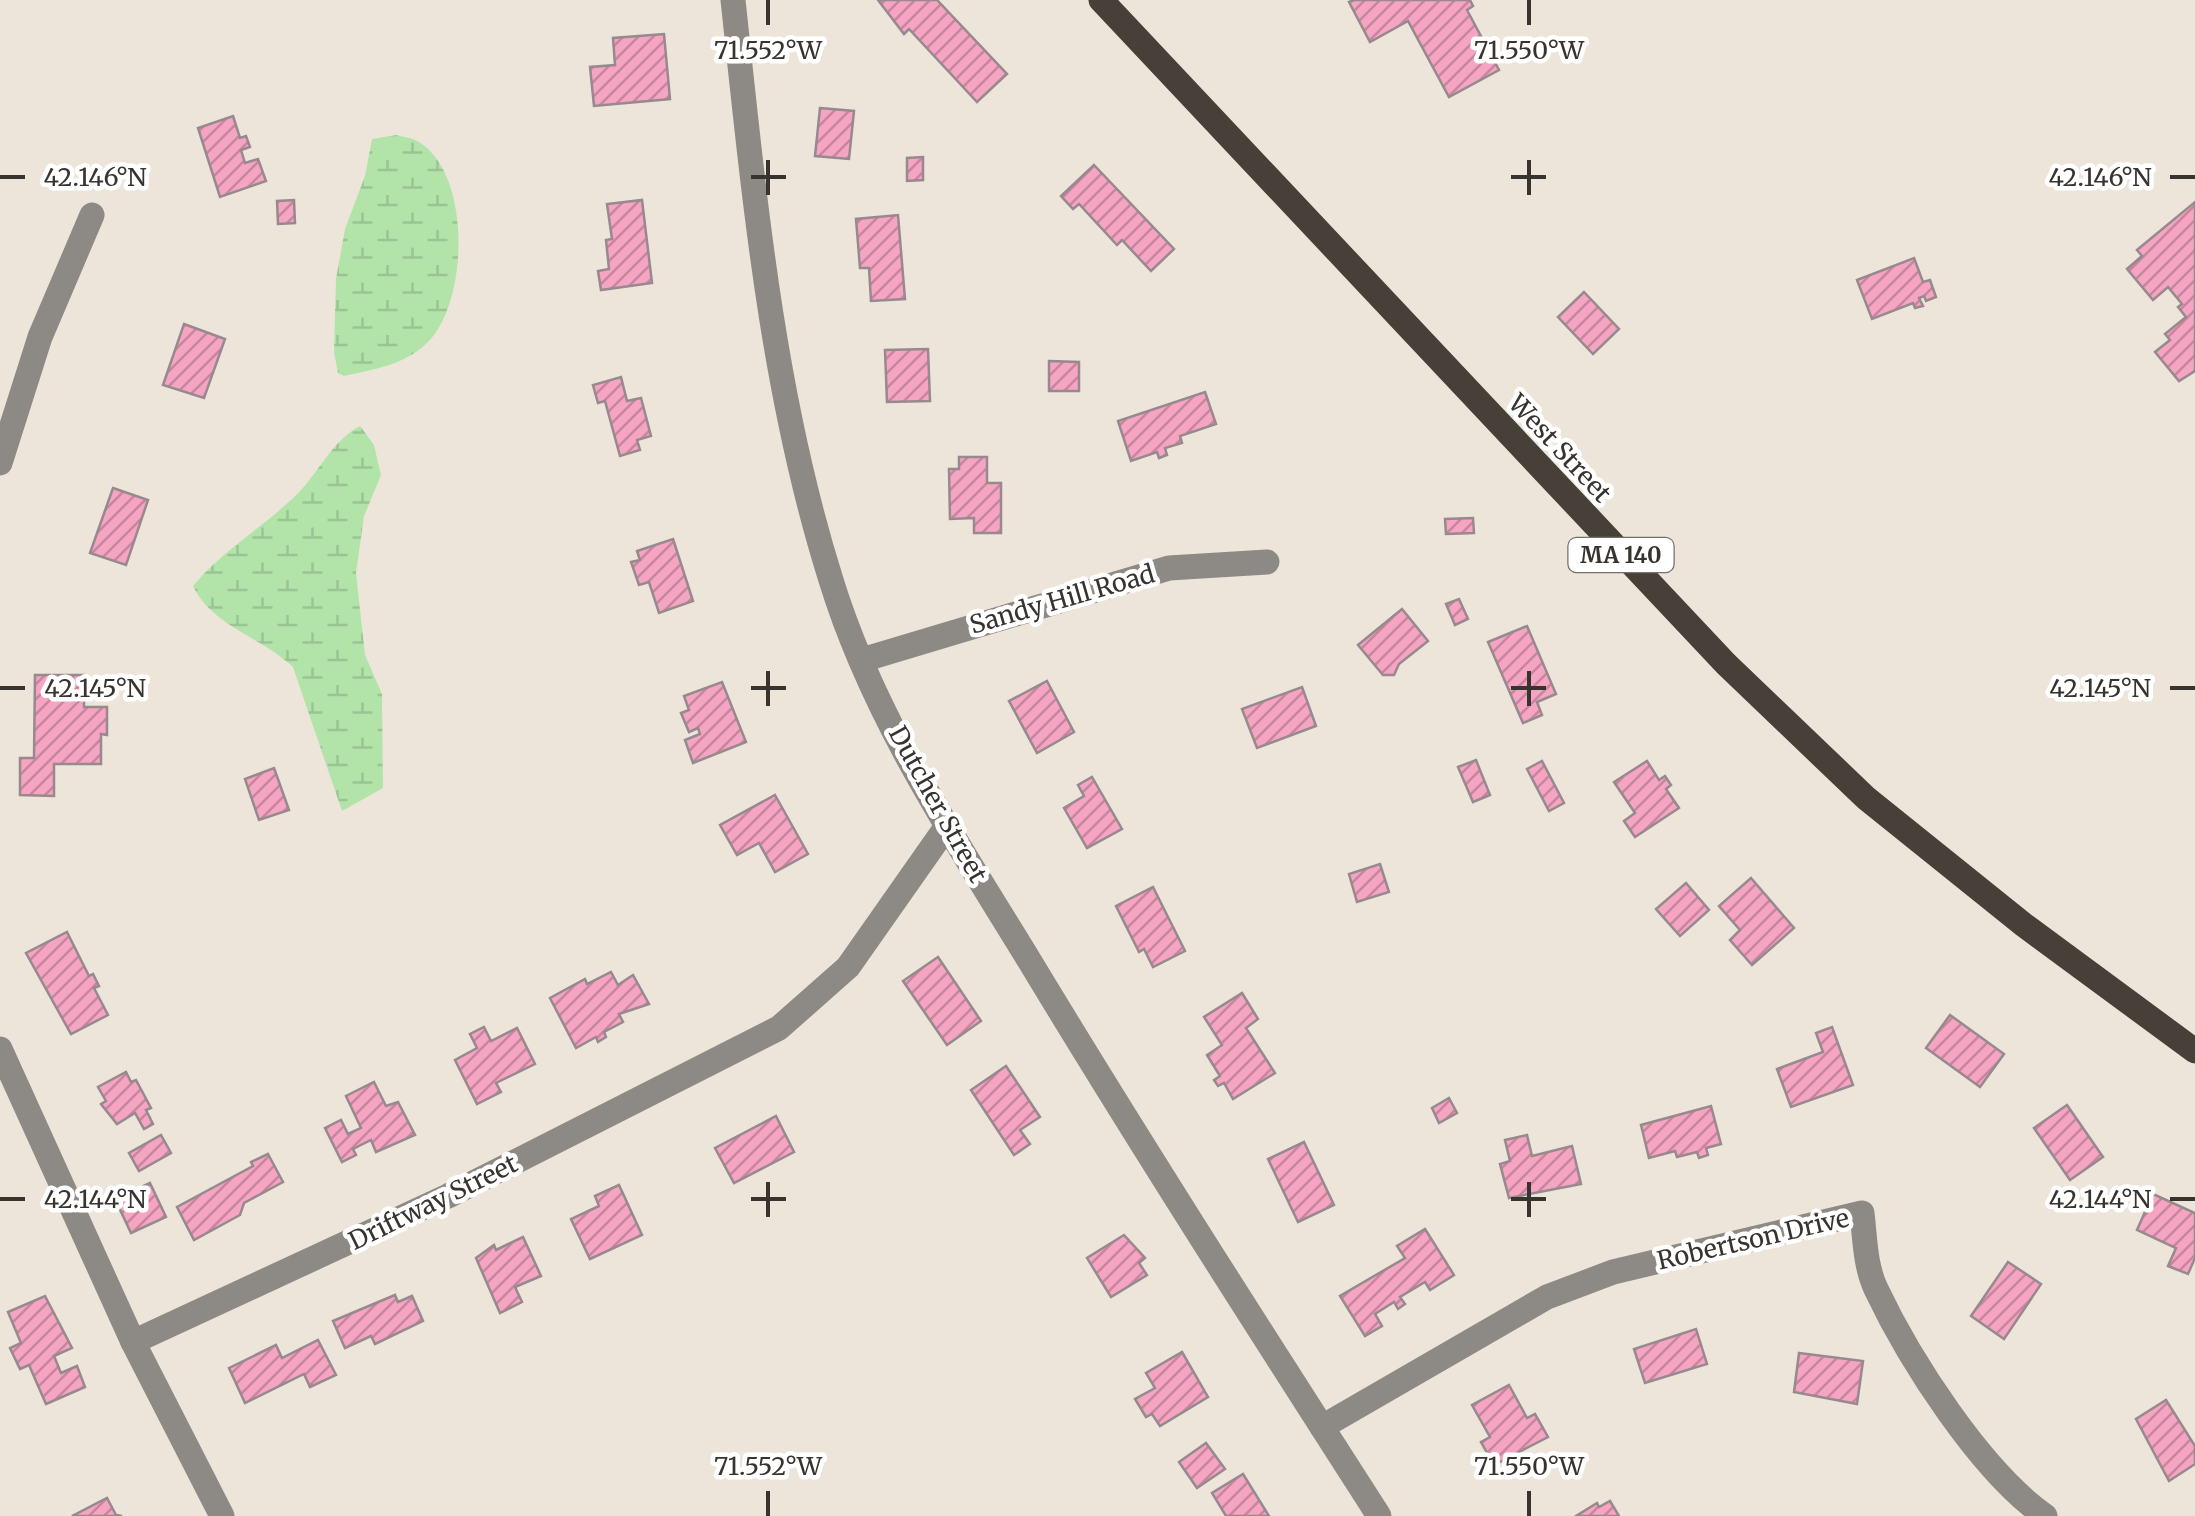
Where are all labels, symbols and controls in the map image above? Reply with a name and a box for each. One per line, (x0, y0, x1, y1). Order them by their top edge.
text: 71.552°W (714, 34, 823, 66)
text: 71.550°W (1474, 34, 1585, 66)
text: 42.146°N (43, 161, 147, 193)
text: 42.146°N (2048, 161, 2152, 193)
street label: West Street (1501, 386, 1618, 509)
road number: MA 140 (1568, 538, 1674, 572)
street label: Sandy Hill Road (966, 557, 1158, 641)
text: 42.145°N (44, 672, 146, 704)
text: 42.145°N (2049, 672, 2151, 704)
street label: Dutcher Street (882, 720, 994, 888)
street label: Driftway Street (343, 1147, 523, 1257)
text: 42.144°N (44, 1183, 146, 1215)
text: 42.144°N (2049, 1183, 2151, 1215)
street label: Robertson Drive (1654, 1201, 1852, 1277)
text: 71.552°W (714, 1450, 823, 1482)
text: 71.550°W (1474, 1450, 1585, 1482)

